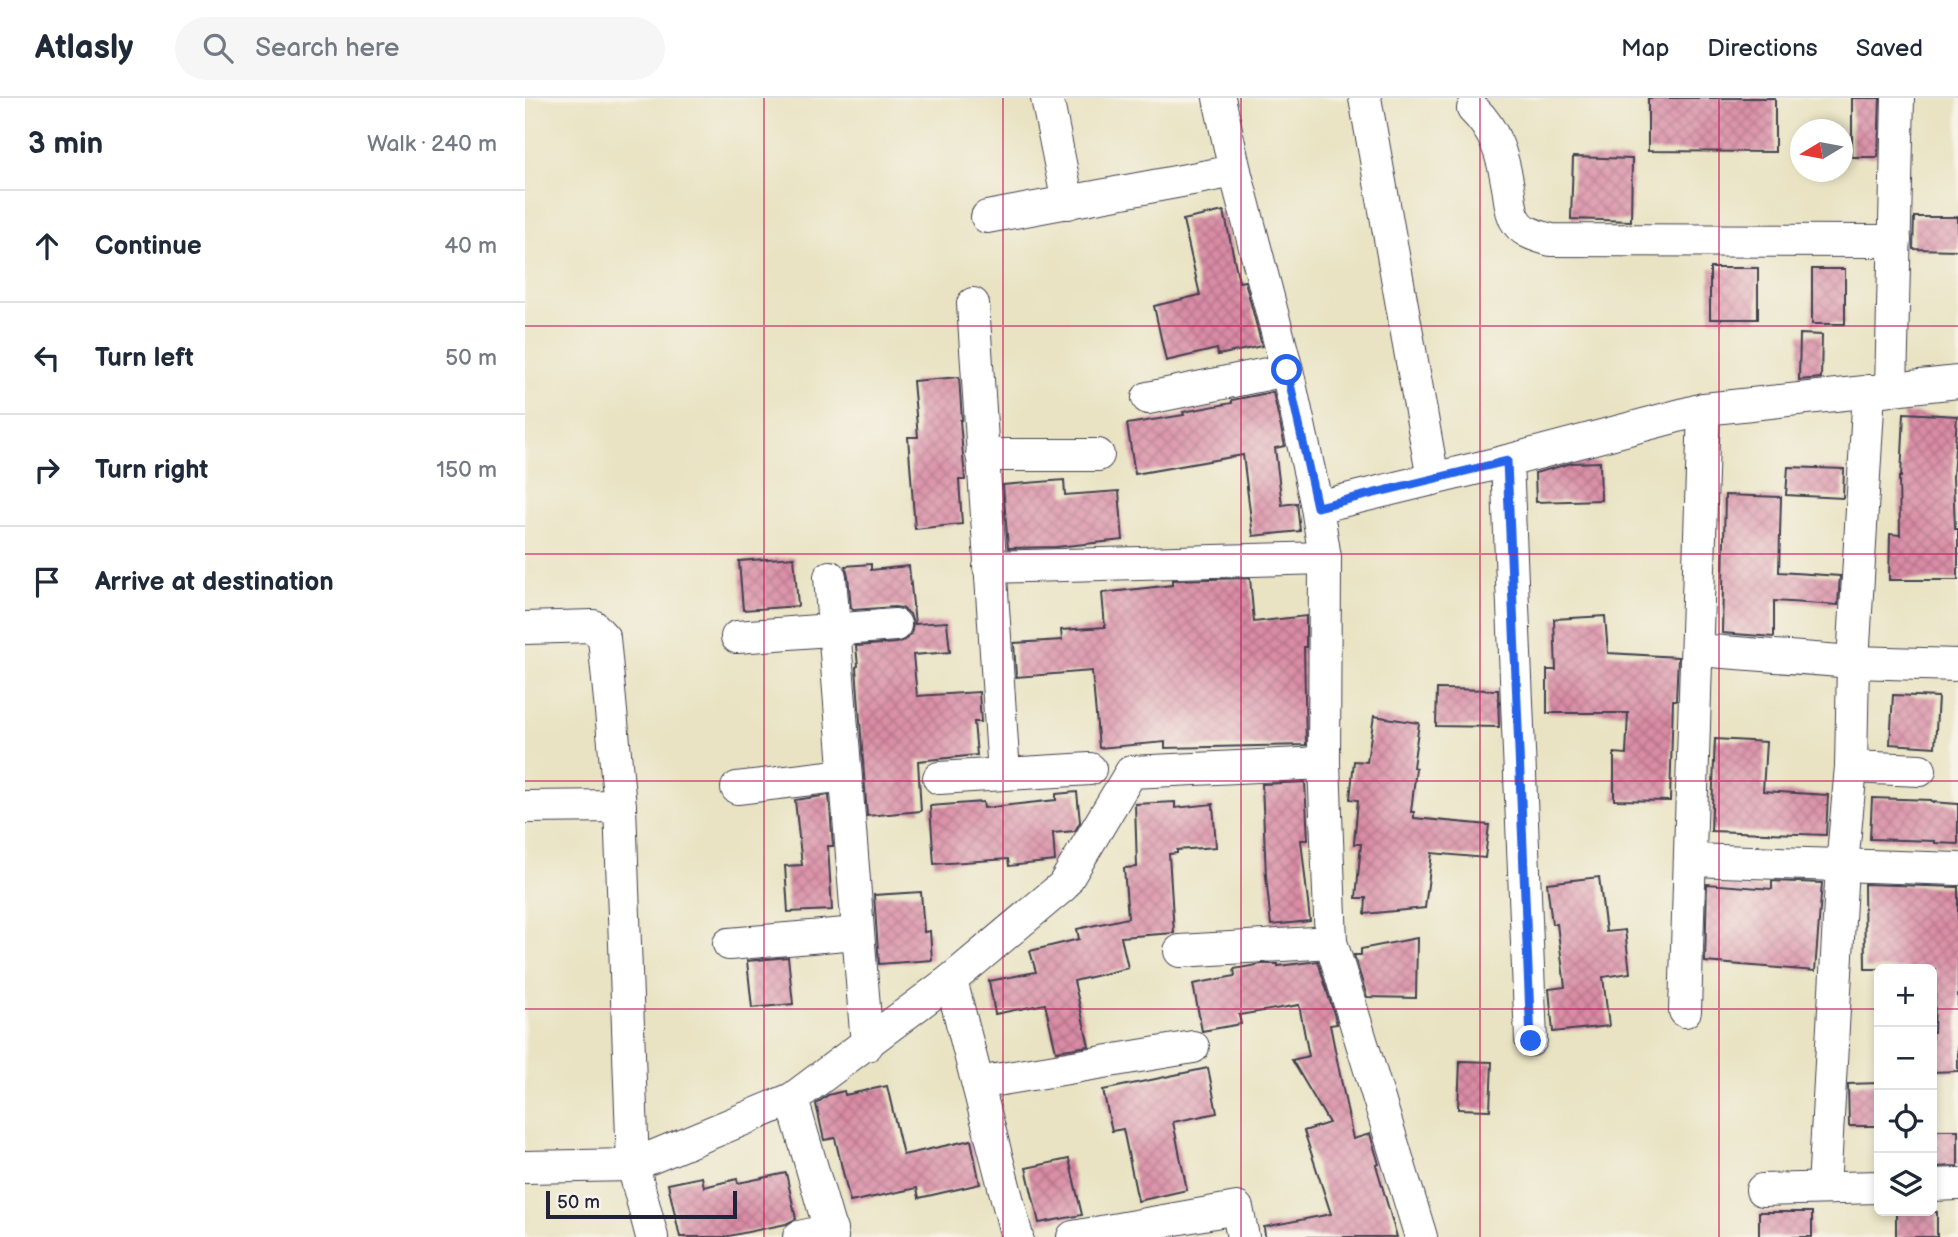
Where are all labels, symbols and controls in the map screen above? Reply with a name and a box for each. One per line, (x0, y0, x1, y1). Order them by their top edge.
search box (175, 17, 665, 80)
text: Atlasly (35, 28, 133, 68)
icon: search (199, 29, 237, 67)
text: Search here (255, 33, 399, 64)
text: Map (1621, 34, 1669, 63)
text: Directions (1707, 34, 1818, 63)
text: Saved (1856, 34, 1923, 63)
north arrow (1790, 119, 1853, 182)
text: 3 min (28, 126, 103, 162)
text: Walk · 240 m (367, 130, 497, 158)
icon: ahead (28, 227, 66, 265)
text: Continue (95, 231, 202, 262)
text: 40 m (444, 232, 497, 260)
icon: left (28, 339, 66, 377)
text: Turn left (95, 343, 194, 374)
text: 50 m (445, 344, 497, 372)
route start (1271, 354, 1302, 385)
icon: right (28, 451, 66, 489)
text: Turn right (95, 455, 208, 486)
text: 150 m (436, 456, 497, 484)
icon: arrive (28, 563, 66, 601)
text: Arrive at destination (95, 567, 334, 598)
map controls (1874, 964, 1937, 1216)
button: + (1874, 964, 1937, 1027)
route end (1515, 1025, 1546, 1056)
button: − (1874, 1027, 1937, 1090)
button: locate (1874, 1090, 1937, 1153)
button: layers (1874, 1153, 1937, 1216)
scale bar (546, 1188, 737, 1220)
text: 50 m (557, 1191, 600, 1214)

